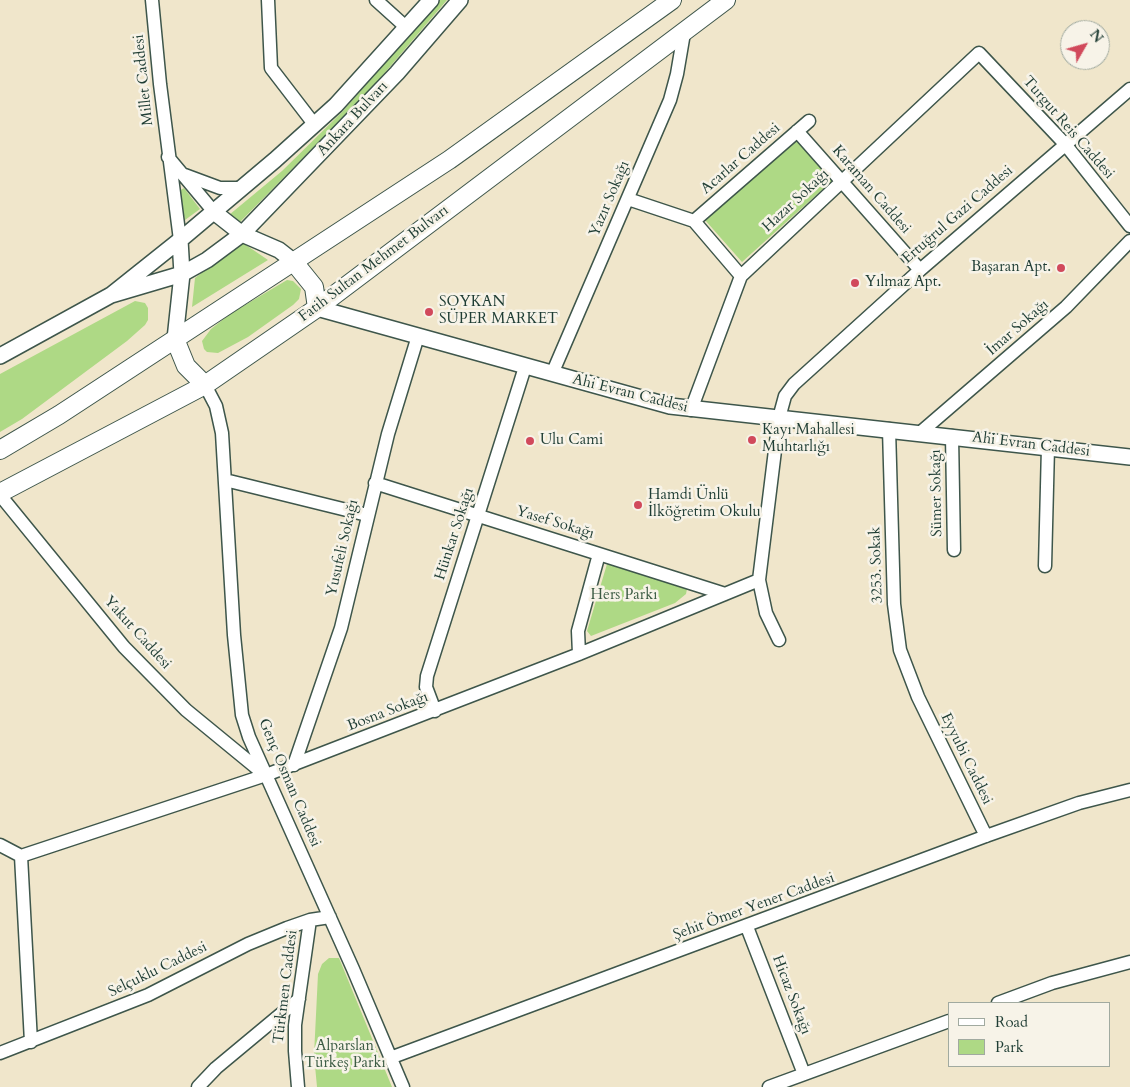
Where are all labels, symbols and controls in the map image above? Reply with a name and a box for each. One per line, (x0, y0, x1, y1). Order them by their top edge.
north arrow (1060, 20, 1110, 70)
text: N (1085, 25, 1108, 47)
street label: Millet Caddesi (130, 34, 158, 126)
street label: Turgut Reis Caddesi (1018, 73, 1118, 183)
street label: Ankara Bulvarı (314, 78, 392, 160)
street label: Acarlar Caddesi (698, 120, 784, 198)
street label: Karaman Caddesi (828, 142, 914, 238)
street label: Yazır Sokağı (586, 158, 634, 240)
street label: Ertuğrul Gazi Caddesi (899, 162, 1017, 268)
street label: Hazar Sokağı (759, 166, 833, 236)
street label: Fatih Sultan Mehmet Bulvarı (295, 202, 453, 326)
place label: Başaran Apt. (971, 259, 1051, 277)
marker: Başaran Apt. (1055, 262, 1067, 274)
place label: Yılmaz Apt. (865, 274, 941, 292)
marker: Yılmaz Apt. (849, 277, 861, 289)
place label: SOYKAN SÜPER MARKET (439, 294, 558, 329)
street label: İmar Sokağı (983, 296, 1053, 360)
marker: SOYKAN SÜPER MARKET (423, 306, 435, 318)
street label: Ahi Evran Caddesi (570, 371, 690, 417)
place label: Kayı Mahallesi Muhtarlığı (762, 422, 855, 457)
street label: Ahi Evran Caddesi (971, 429, 1091, 461)
place label: Ulu Cami (540, 432, 603, 450)
marker: Kayı Mahallesi Muhtarlığı (746, 434, 758, 446)
marker: Ulu Cami (524, 435, 536, 447)
street label: Sümer Sokağı (927, 449, 947, 537)
street label: Hünkar Sokağı (432, 486, 478, 582)
place label: Hamdi Ünlü İlköğretim Okulu (648, 487, 761, 522)
street label: Yusufeli Sokağı (323, 498, 363, 598)
marker: Hamdi Ünlü İlköğretim Okulu (632, 499, 644, 511)
street label: Yasef Sokağı (514, 503, 596, 543)
street label: 3253. Sokak (867, 526, 887, 604)
park label: Hers Parkı (591, 587, 657, 605)
street label: Yakut Caddesi (99, 593, 175, 673)
street label: Bosna Sokağı (345, 688, 431, 736)
street label: Eyyubi Caddesi (936, 710, 996, 808)
street label: Genç Osman Caddesi (254, 716, 324, 850)
street label: Şehit Ömer Yener Caddesi (671, 869, 837, 945)
street label: Türkmen Caddesi (270, 929, 302, 1045)
street label: Selçuklu Caddesi (106, 938, 210, 1002)
street label: Hicaz Sokağı (768, 953, 814, 1037)
legend (948, 1002, 1110, 1067)
text: Road (995, 1012, 1028, 1032)
text: Park (995, 1037, 1024, 1057)
park label: Alparslan Türkeş Parkı (304, 1038, 386, 1073)

